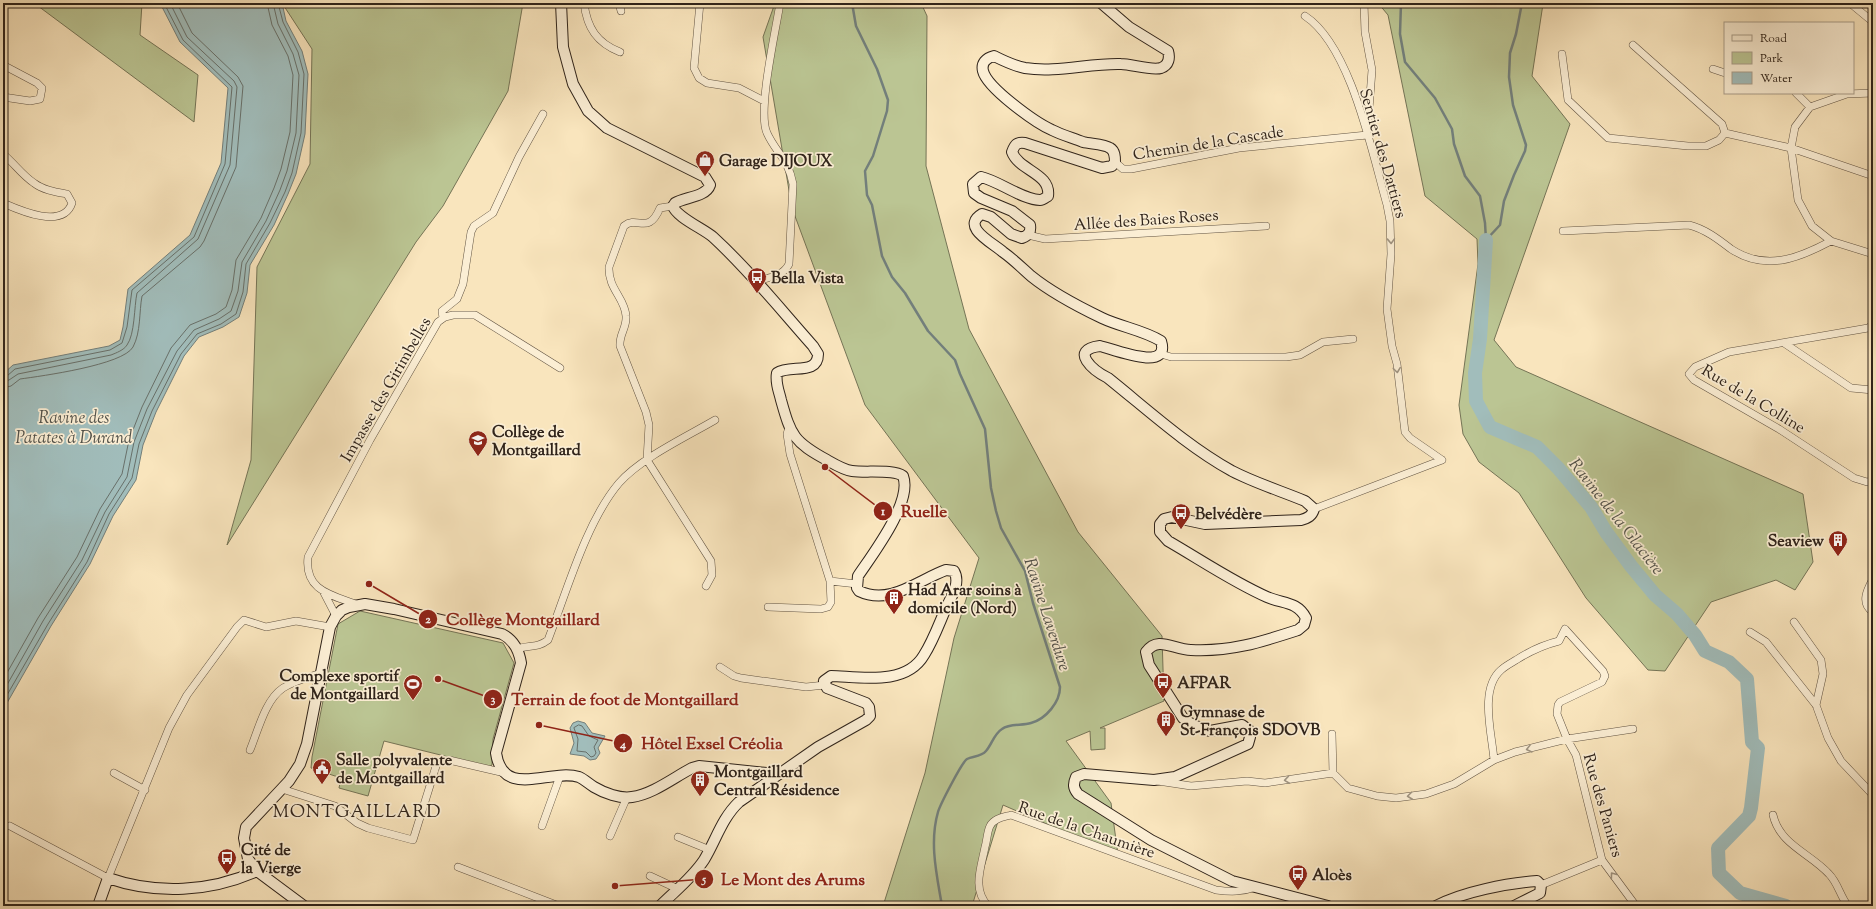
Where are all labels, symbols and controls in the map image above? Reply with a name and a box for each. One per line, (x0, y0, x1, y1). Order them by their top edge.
legend (1724, 22, 1854, 94)
text: Road (1760, 30, 1787, 48)
text: Park (1760, 50, 1783, 68)
text: Water (1760, 70, 1793, 88)
street label: Sentier des Dattiers (1352, 86, 1411, 221)
street label: Chemin de la Cascade (1131, 121, 1285, 168)
shop icon: Garage DIJOUX (694, 149, 716, 177)
place label: Garage DIJOUX (719, 151, 833, 174)
street label: Allée des Baies Roses (1073, 205, 1219, 238)
one-way arrow (1387, 238, 1395, 244)
bus stop icon: Bella Vista (746, 266, 768, 294)
place label: Bella Vista (771, 268, 844, 291)
street label: Impasse des Girimbelles (336, 314, 438, 467)
street label: Rue de la Colline (1696, 360, 1809, 440)
one-way arrow (1392, 367, 1401, 373)
water label: Ravine des Patates à Durand (16, 407, 133, 451)
place label: Collège de Montgaillard (492, 422, 582, 463)
school or university icon: Collège de Montgaillard (467, 429, 489, 457)
water label: Ravine de la Glacière (1562, 454, 1669, 581)
callout: Ruelle (873, 497, 955, 526)
text: Ruelle (901, 501, 947, 525)
bus stop icon: Belvédère (1170, 502, 1192, 530)
text: 1 (880, 503, 886, 521)
place label: Belvédère (1195, 504, 1262, 527)
building icon: Seaview (1827, 529, 1849, 557)
place label: Seaview (1768, 531, 1824, 554)
water label: Ravine Laverdure (1017, 555, 1076, 674)
place label: Had Arar soins à domicile (Nord) (908, 580, 1022, 621)
building icon: Had Arar soins à domicile (Nord) (883, 587, 905, 615)
callout: Collège Montgaillard (418, 605, 608, 634)
text: Collège Montgaillard (446, 609, 600, 633)
text: 2 (425, 611, 431, 629)
place label: Complexe sportif de Montgaillard (279, 666, 400, 707)
bus stop icon: AFPAR (1152, 671, 1174, 699)
sports icon: Complexe sportif de Montgaillard (402, 673, 424, 701)
place label: AFPAR (1177, 673, 1231, 696)
callout: Terrain de foot de Montgaillard (483, 685, 746, 714)
text: Terrain de foot de Montgaillard (511, 689, 739, 713)
text: 3 (491, 691, 496, 709)
place label: Gymnase de St-François SDOVB (1180, 702, 1320, 743)
building icon: Gymnase de St-François SDOVB (1155, 709, 1177, 737)
callout: Hôtel Exsel Créolia (613, 729, 791, 758)
text: Hôtel Exsel Créolia (641, 733, 783, 757)
text: 4 (619, 736, 626, 754)
one-way arrow (1526, 744, 1532, 752)
place label: Salle polyvalente de Montgaillard (336, 750, 453, 791)
street label: Rue des Paniers (1576, 751, 1627, 860)
public building icon: Salle polyvalente de Montgaillard (311, 757, 333, 785)
place label: Montgaillard Central Résidence (714, 762, 840, 803)
building icon: Montgaillard Central Résidence (689, 769, 711, 797)
one-way arrow (1284, 775, 1290, 784)
one-way arrow (1407, 792, 1413, 801)
street label: Rue de la Chaumière (1015, 797, 1158, 866)
district label: MONTGAILLARD (272, 800, 442, 826)
place label: Cité de la Vierge (241, 840, 302, 881)
bus stop icon: Cité de la Vierge (216, 847, 238, 875)
bus stop icon: Aloès (1287, 863, 1309, 891)
callout: Le Mont des Arums (694, 864, 873, 893)
place label: Aloès (1312, 865, 1352, 888)
text: Le Mont des Arums (721, 869, 865, 893)
text: 5 (701, 871, 707, 889)
one-way arrow (1610, 872, 1618, 879)

